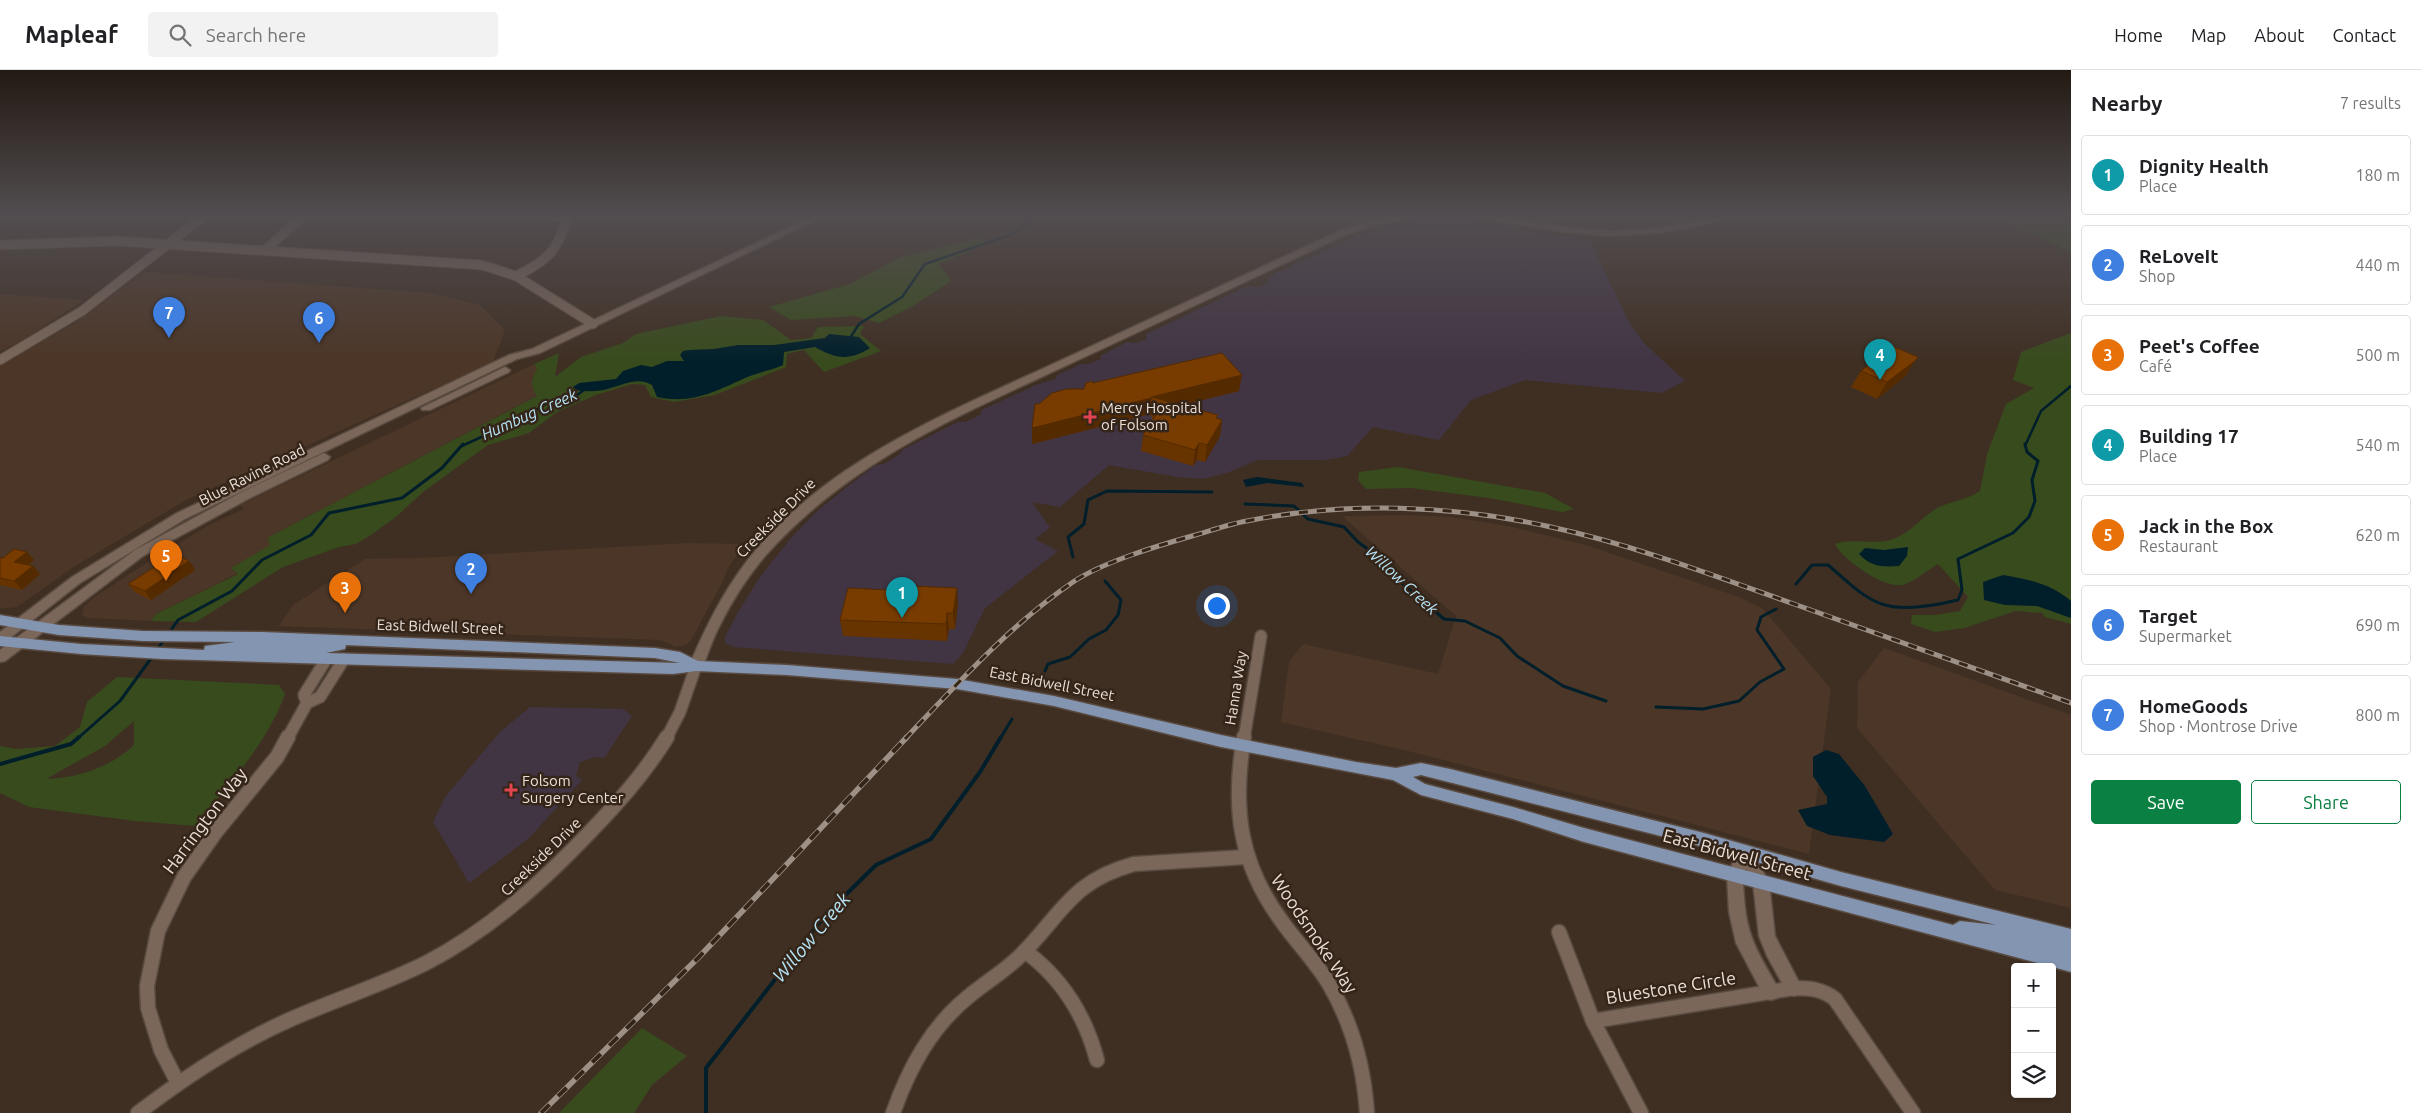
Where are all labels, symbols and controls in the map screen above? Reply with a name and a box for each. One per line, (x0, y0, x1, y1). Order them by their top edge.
search box (148, 12, 498, 57)
text: Mapleaf (25, 21, 118, 48)
icon: search (166, 21, 194, 49)
text: Search here (206, 24, 306, 46)
text: Home (2114, 25, 2163, 45)
text: Map (2191, 25, 2226, 45)
text: About (2254, 25, 2304, 45)
text: Contact (2332, 25, 2396, 45)
text: Nearby (2091, 91, 2162, 115)
text: 7 results (2340, 94, 2401, 112)
text: Dignity Health (2139, 155, 2269, 177)
text: 1 (2103, 166, 2113, 184)
text: 180 m (2355, 166, 2400, 184)
text: Place (2139, 177, 2177, 195)
text: ReLoveIt (2139, 245, 2219, 267)
text: 2 (2103, 256, 2113, 274)
text: 440 m (2355, 256, 2400, 274)
text: Shop (2139, 267, 2175, 285)
pin: 7 (153, 297, 185, 338)
pin: 6 (303, 302, 335, 343)
text: Peet's Coffee (2139, 335, 2260, 357)
pin: 4 (1864, 339, 1896, 380)
text: 3 (2103, 346, 2113, 364)
text: 500 m (2355, 346, 2400, 364)
text: Café (2139, 357, 2172, 375)
water label: Humbug Creek (478, 385, 580, 443)
place label: Mercy Hospital of Folsom (1101, 399, 1202, 433)
marker: Mercy Hospital of Folsom (1083, 410, 1097, 424)
text: Building 17 (2139, 425, 2239, 447)
text: 4 (2103, 436, 2113, 454)
text: 540 m (2355, 436, 2400, 454)
street label: Blue Ravine Road (196, 441, 308, 509)
text: Place (2139, 447, 2177, 465)
street label: Creekside Drive (732, 474, 819, 561)
text: Jack in the Box (2139, 515, 2273, 537)
text: 5 (2103, 526, 2113, 544)
text: 620 m (2355, 526, 2400, 544)
text: Restaurant (2139, 537, 2218, 555)
pin: 5 (150, 540, 182, 581)
water label: Willow Creek (1362, 542, 1442, 619)
pin: 2 (455, 553, 487, 594)
pin: 3 (329, 572, 361, 613)
pin: 1 (886, 577, 918, 618)
your location (1204, 593, 1230, 619)
text: Target (2139, 605, 2197, 627)
street label: East Bidwell Street (376, 616, 504, 637)
text: 6 (2103, 616, 2113, 634)
text: 690 m (2355, 616, 2400, 634)
text: Supermarket (2139, 627, 2232, 645)
street label: Hanna Way (1221, 650, 1250, 726)
street label: East Bidwell Street (988, 663, 1116, 704)
text: HomeGoods (2139, 695, 2248, 717)
text: 7 (2103, 706, 2113, 724)
text: 800 m (2355, 706, 2400, 724)
text: Shop · Montrose Drive (2139, 717, 2298, 735)
street label: Harrington Way (158, 764, 250, 877)
place label: Folsom Surgery Center (522, 772, 624, 806)
button: Save (2091, 780, 2241, 824)
button: Share (2251, 780, 2401, 824)
marker: Folsom Surgery Center (504, 783, 518, 797)
street label: Creekside Drive (497, 814, 584, 899)
street label: East Bidwell Street (1661, 825, 1813, 883)
street label: Woodsmoke Way (1268, 870, 1362, 997)
water label: Willow Creek (767, 888, 855, 986)
map controls (2011, 963, 2056, 1098)
button: + (2011, 963, 2056, 1008)
street label: Bluestone Circle (1604, 967, 1737, 1007)
button: − (2011, 1008, 2056, 1053)
button: layers (2011, 1053, 2056, 1098)

